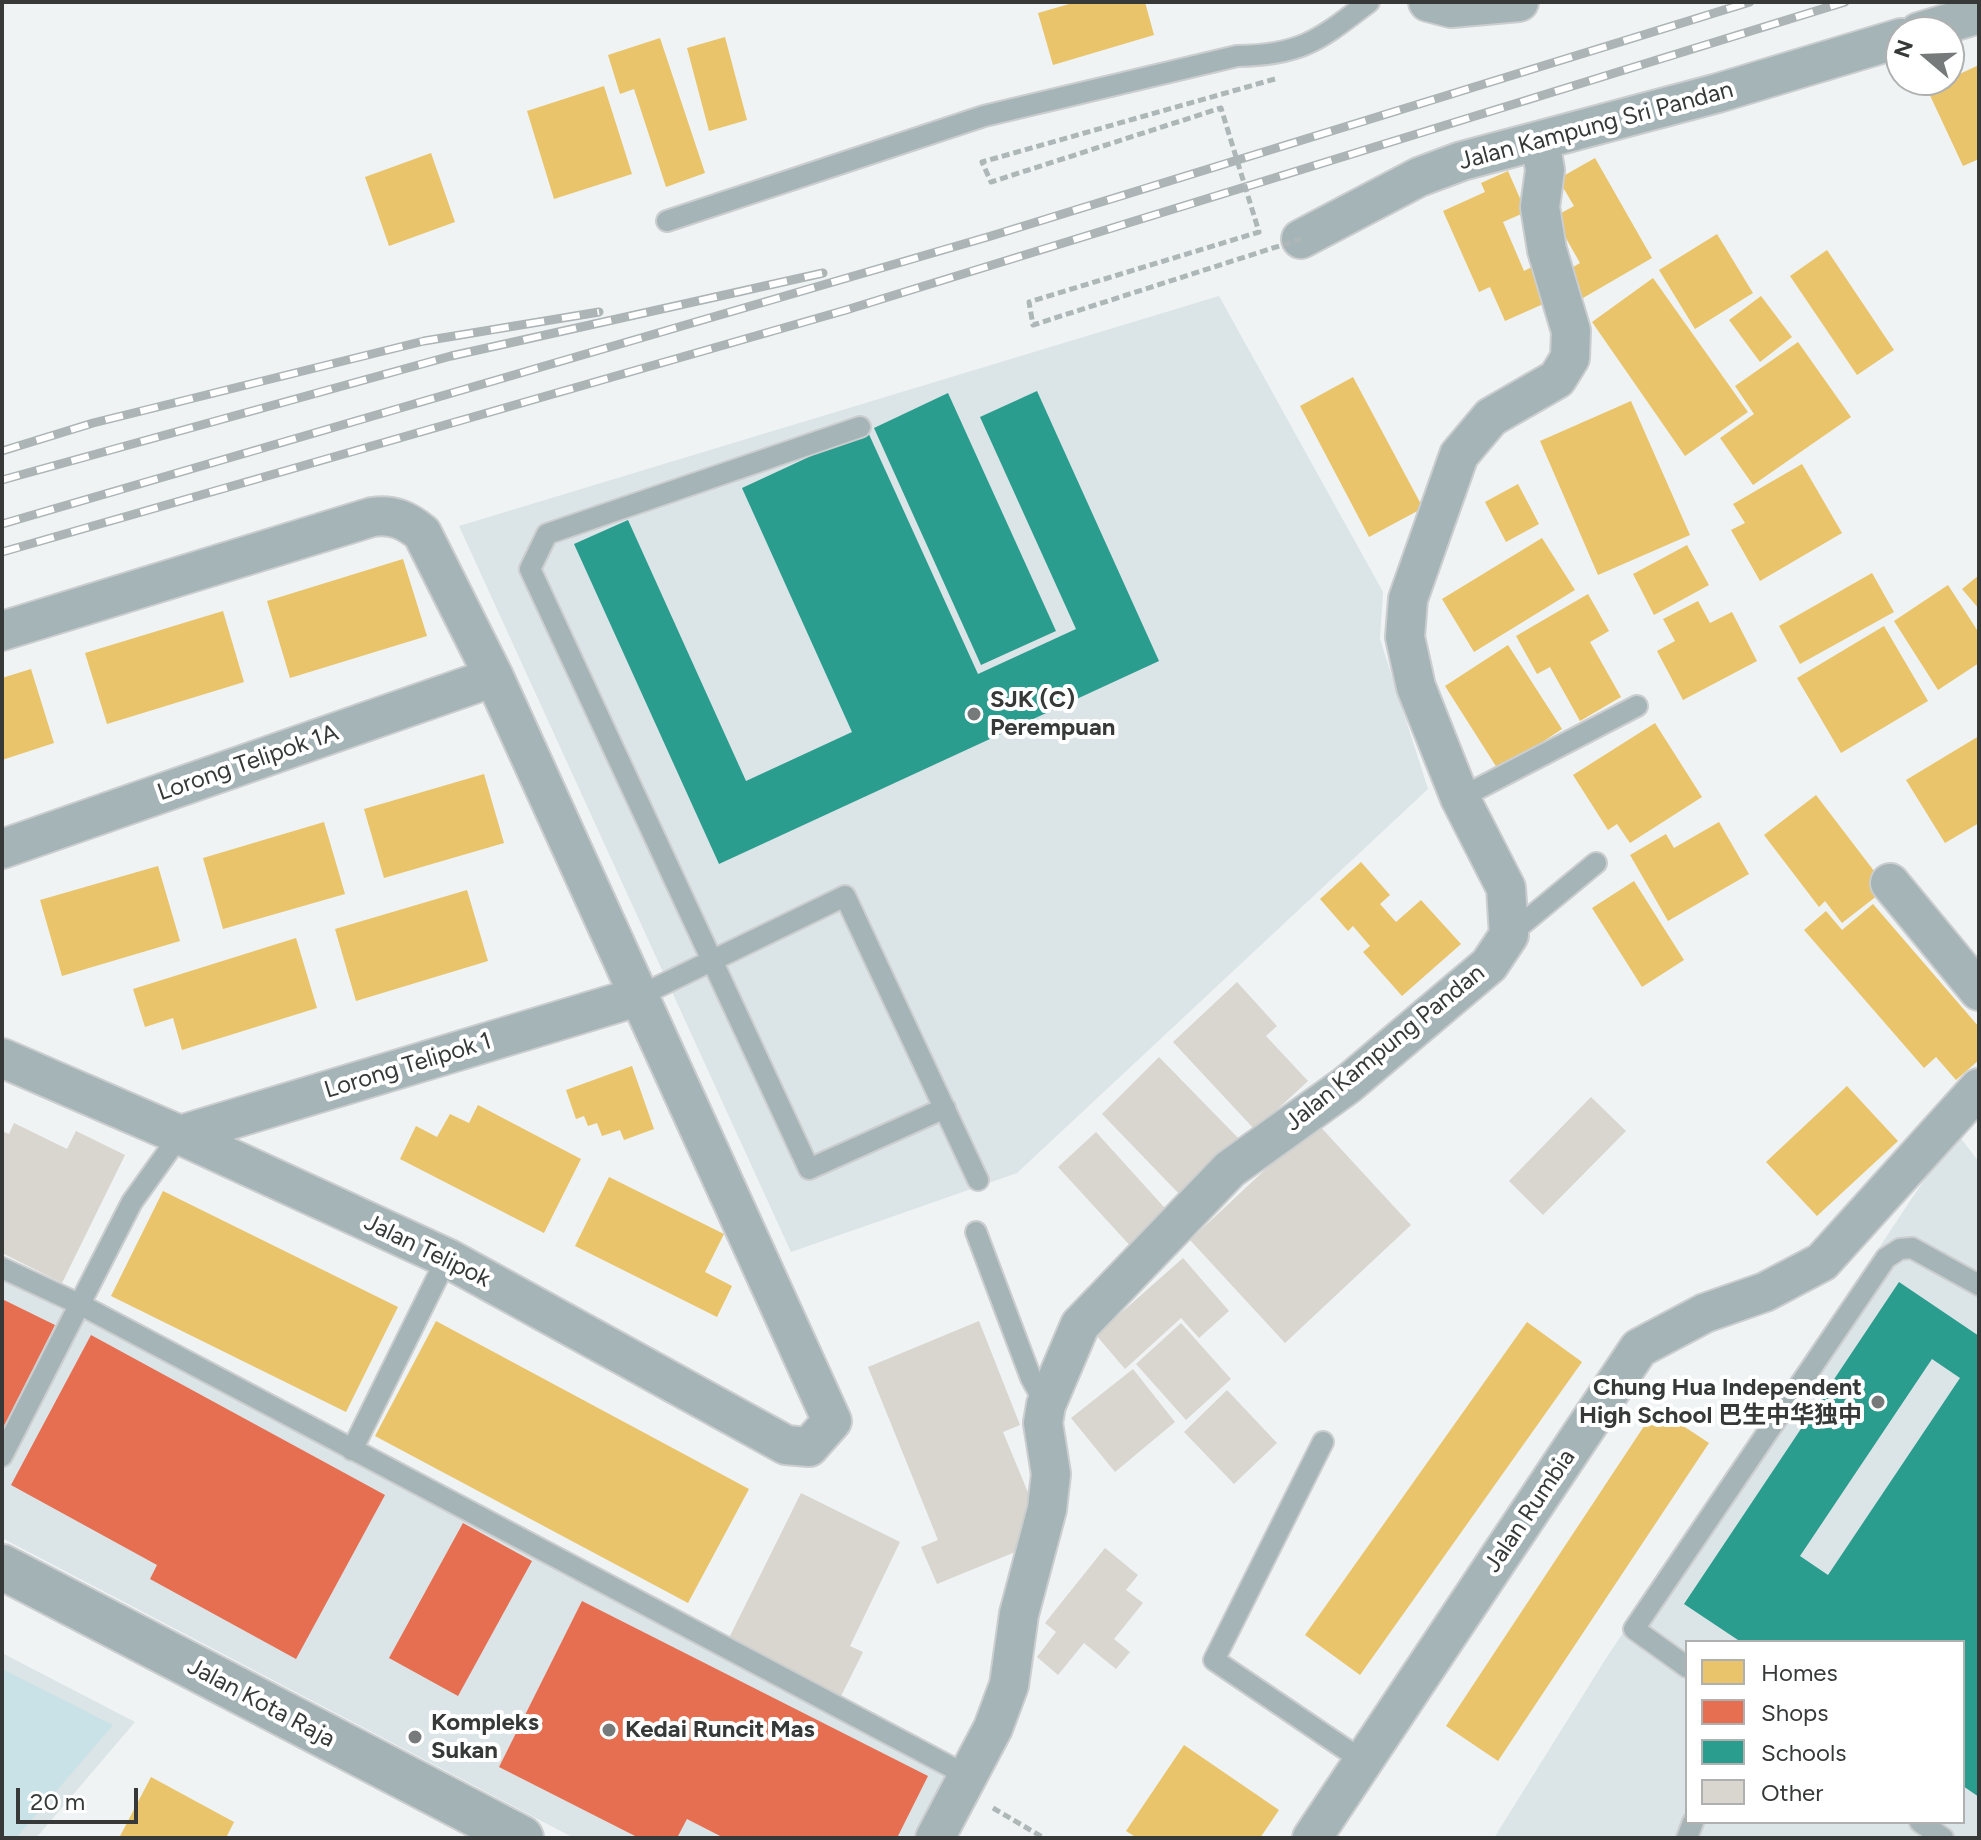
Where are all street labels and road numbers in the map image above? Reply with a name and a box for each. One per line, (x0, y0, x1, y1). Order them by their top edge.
street label: Jalan Kampung Sri Pandan (1456, 75, 1736, 177)
street label: Lorong Telipok 1A (154, 719, 342, 807)
street label: Jalan Kampung Pandan (1279, 959, 1491, 1137)
street label: Lorong Telipok 1 (321, 1027, 495, 1105)
street label: Jalan Telipok (359, 1208, 495, 1294)
street label: Jalan Rumbia (1478, 1444, 1582, 1578)
street label: Jalan Kota Raja (182, 1652, 340, 1754)

